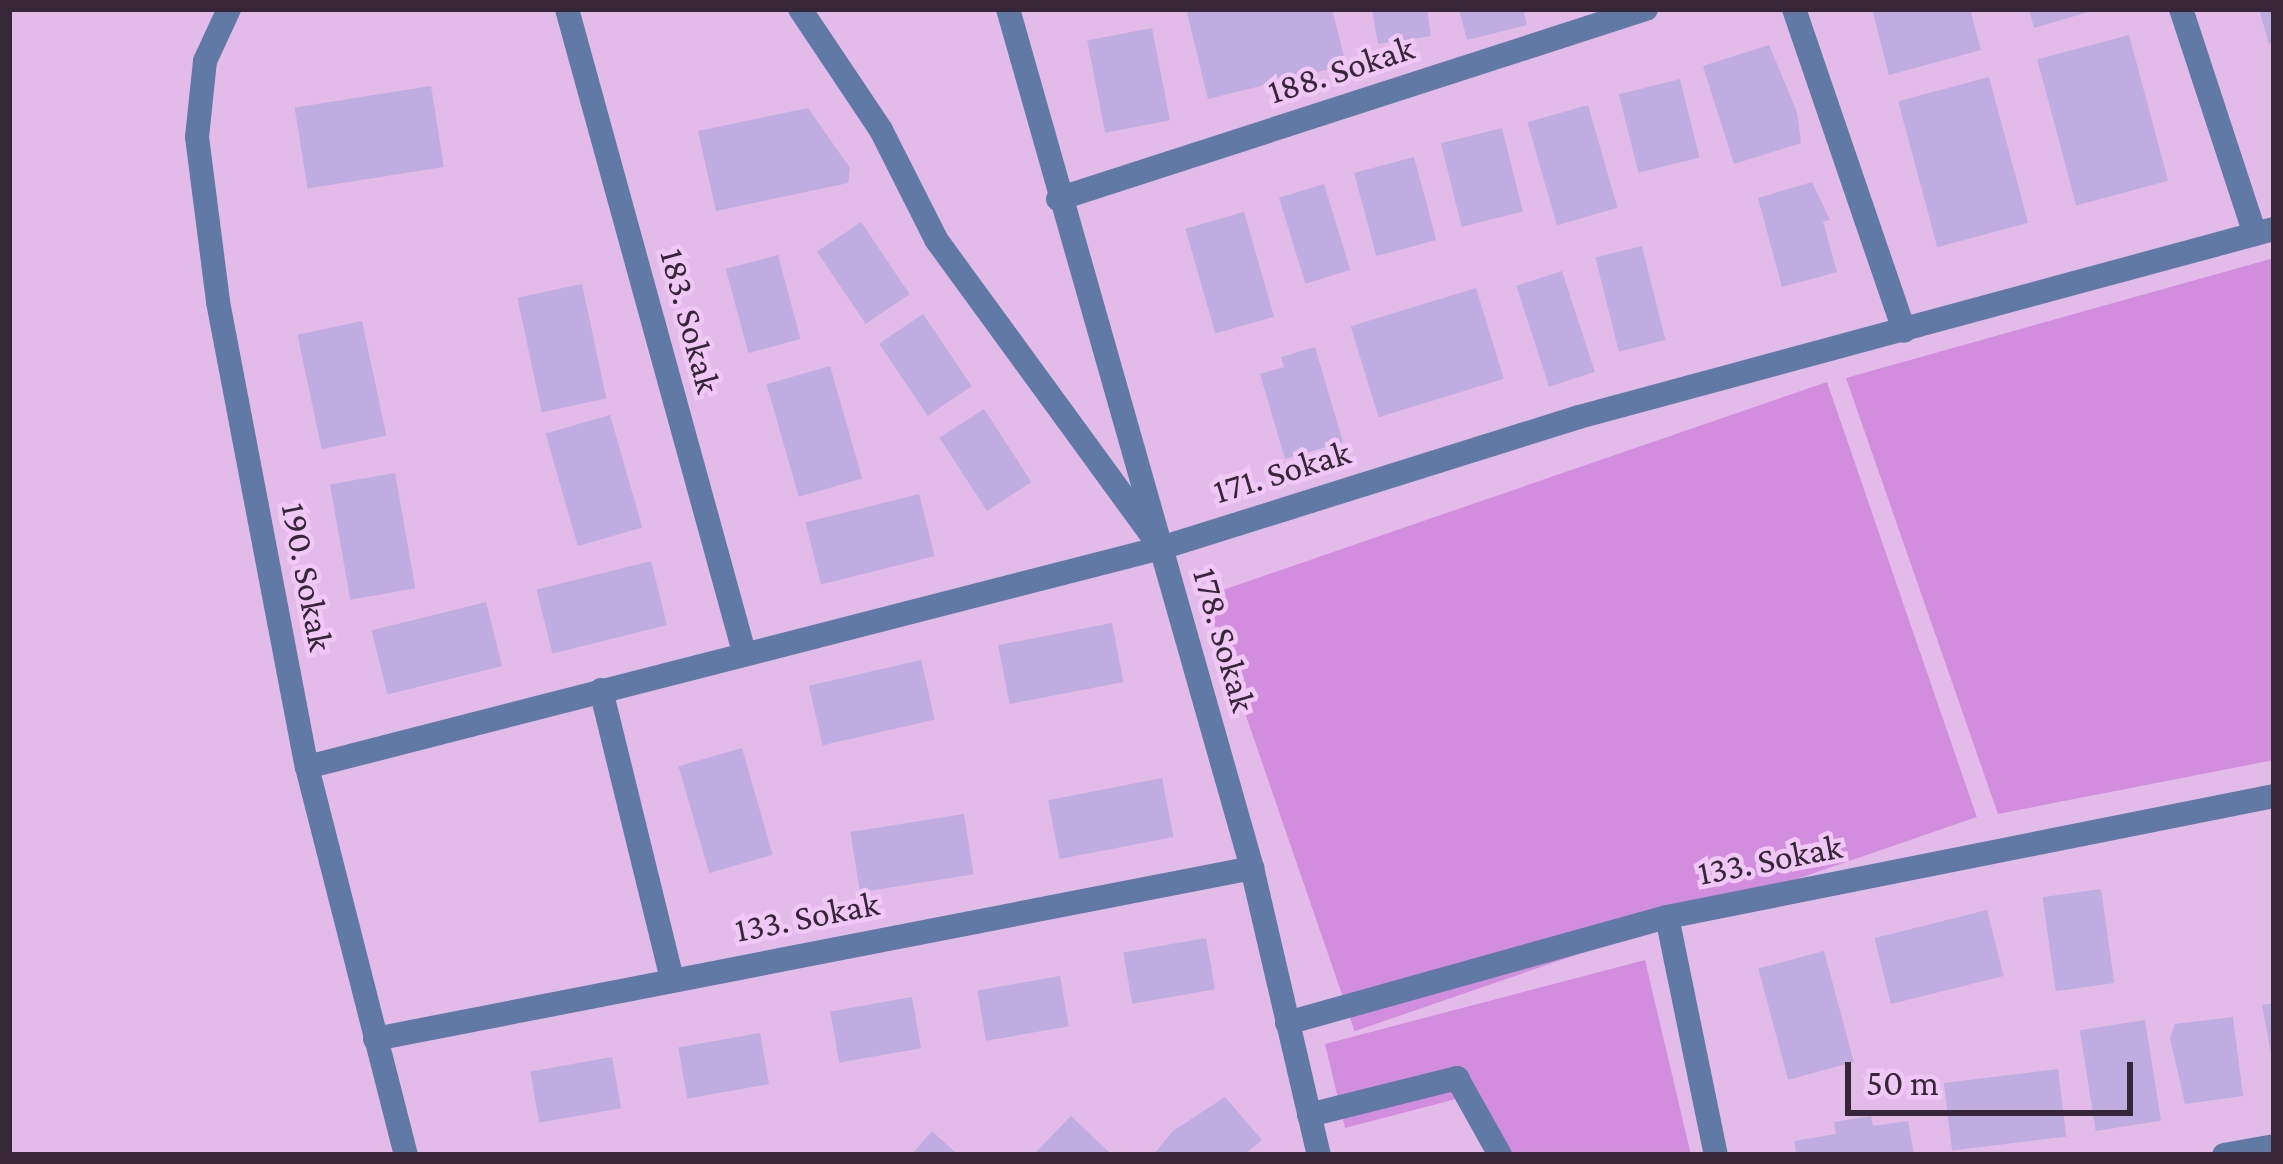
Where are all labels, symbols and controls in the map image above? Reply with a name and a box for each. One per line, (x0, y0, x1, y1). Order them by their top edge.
street label: 188. Sokak (1263, 26, 1419, 114)
street label: 183. Sokak (650, 244, 730, 398)
street label: 171. Sokak (1208, 431, 1356, 513)
street label: 190. Sokak (271, 499, 343, 655)
street label: 178. Sokak (1183, 563, 1265, 717)
street label: 133. Sokak (1694, 825, 1846, 895)
street label: 133. Sokak (731, 882, 883, 952)
scale bar (1851, 1038, 2139, 1112)
text: 50 m (1866, 1063, 1939, 1103)

